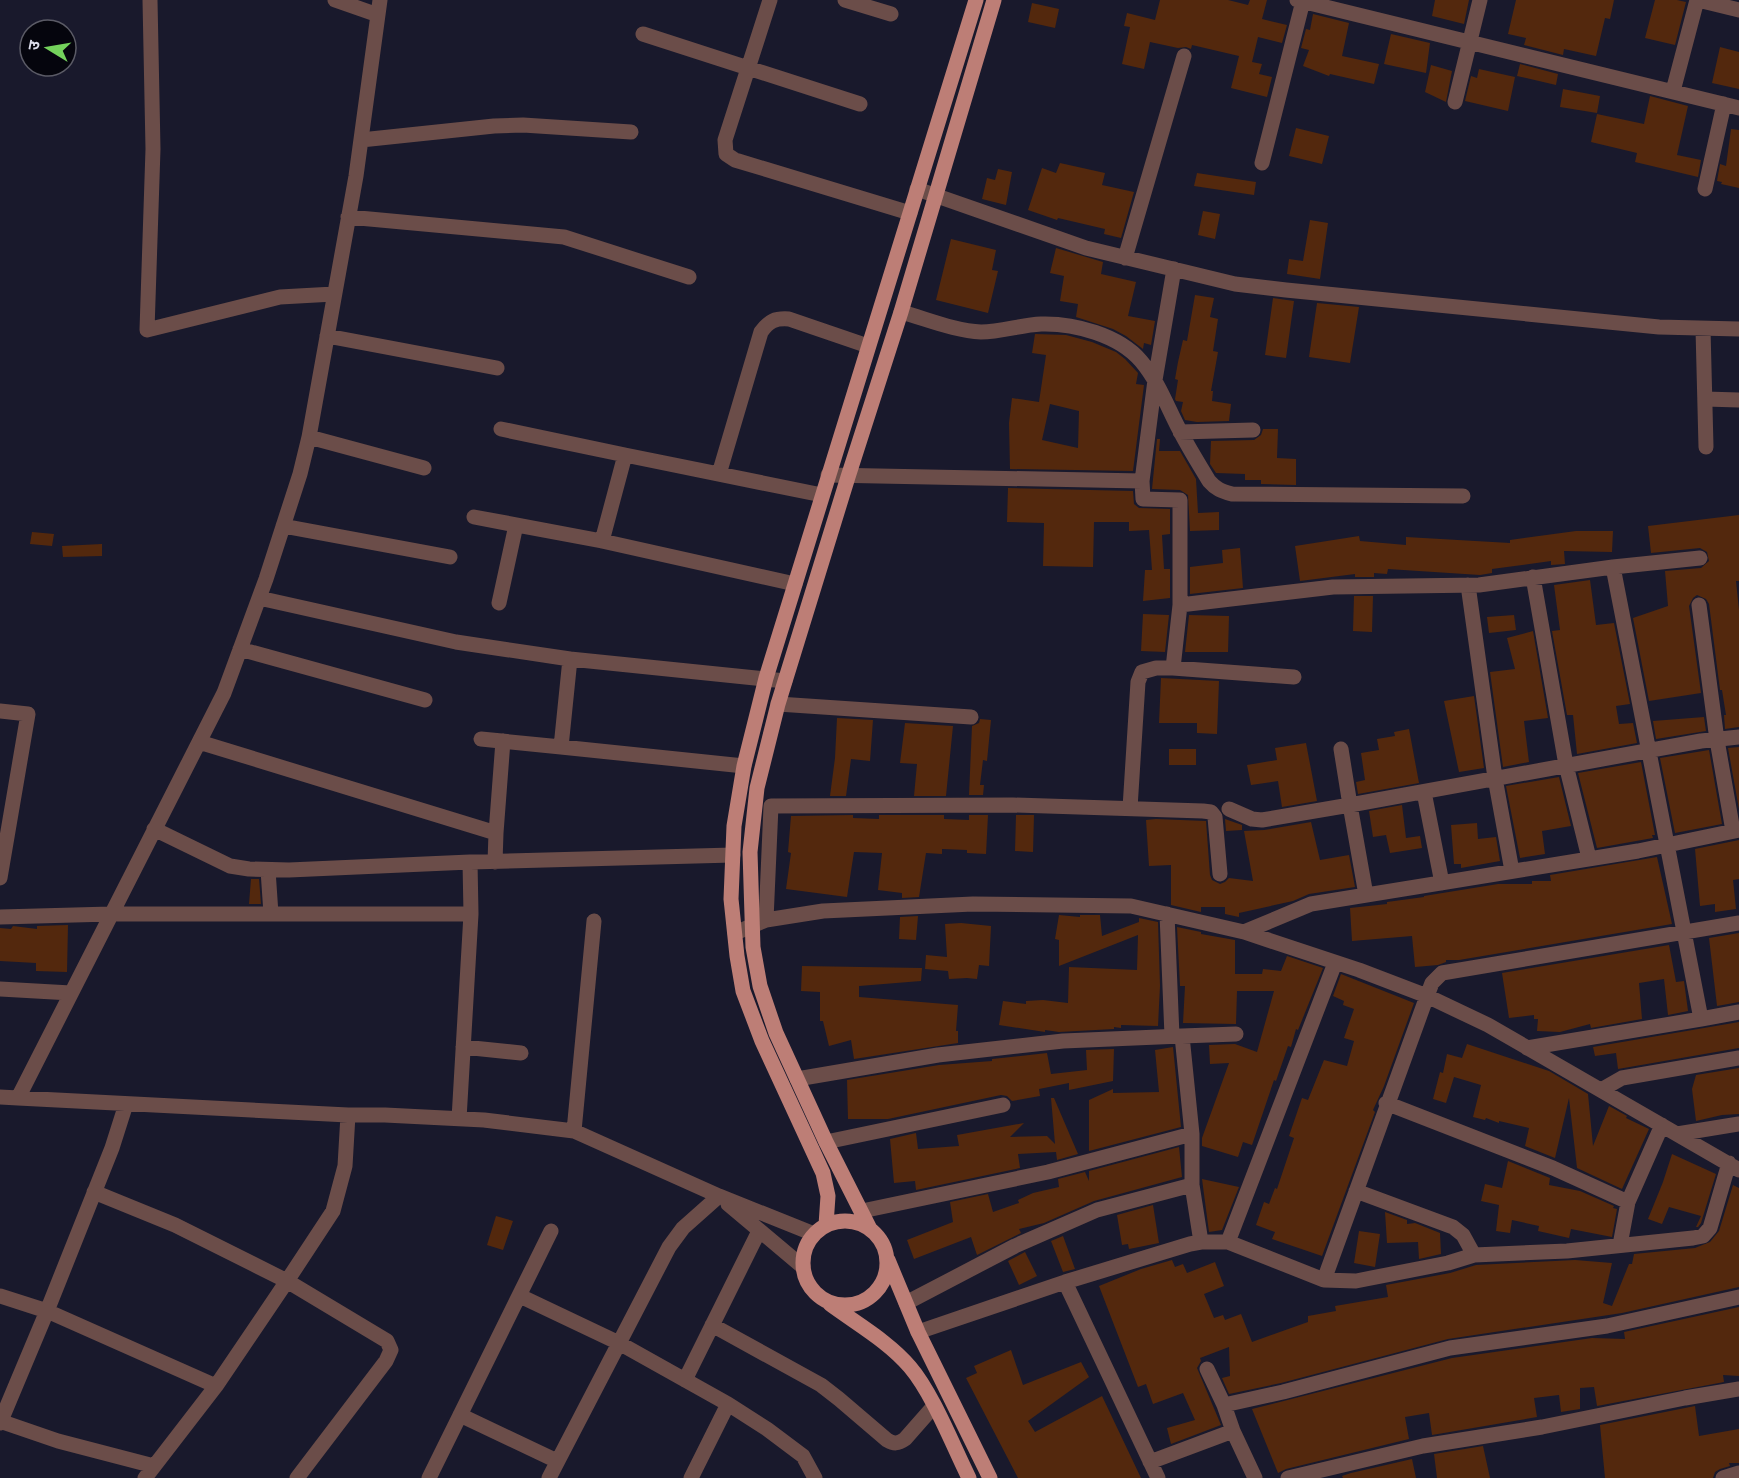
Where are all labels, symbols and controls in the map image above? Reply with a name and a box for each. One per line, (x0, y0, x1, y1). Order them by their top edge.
north arrow (18, 18, 78, 78)
text: उ (22, 38, 46, 52)

